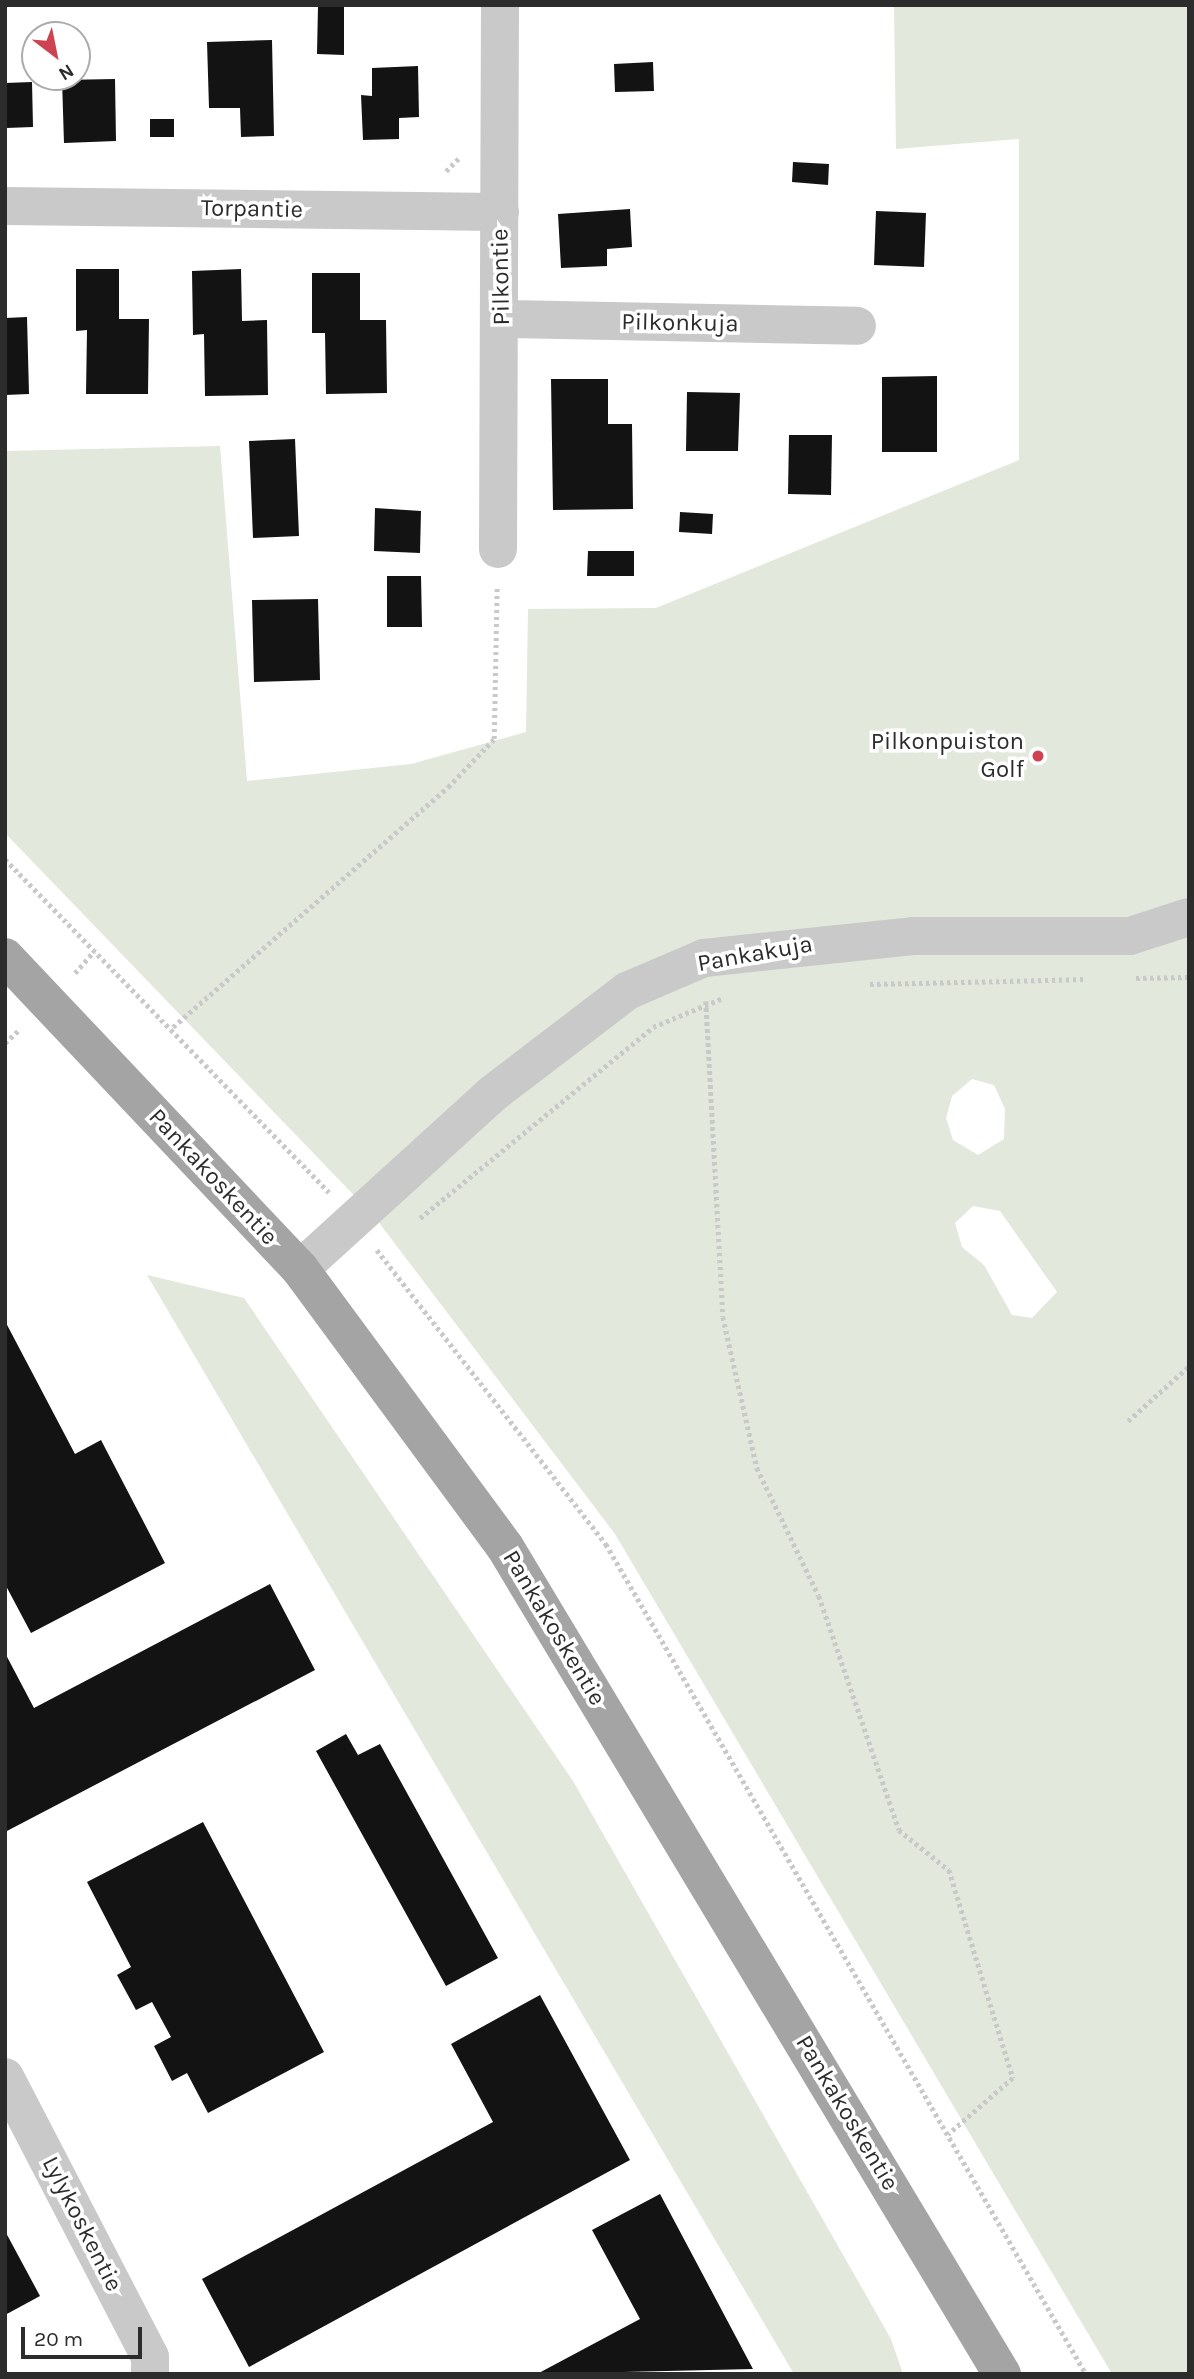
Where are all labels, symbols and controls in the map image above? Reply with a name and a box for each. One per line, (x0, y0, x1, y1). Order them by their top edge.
north arrow (21, 21, 91, 91)
text: N (54, 59, 78, 85)
street label: Torpantie (201, 194, 303, 224)
street label: Pilkontie (486, 228, 516, 326)
street label: Pilkonkuja (621, 308, 739, 338)
place label: Pilkonpuiston Golf (871, 728, 1024, 784)
marker: Pilkonpuiston Golf (1030, 748, 1046, 764)
street label: Pankakuja (695, 930, 815, 978)
street label: Pankakoskentie (143, 1103, 283, 1251)
street label: Pankakoskentie (496, 1545, 612, 1711)
street label: Pankakoskentie (789, 2030, 905, 2196)
street label: Lylykoskentie (36, 2152, 128, 2296)
scale bar (24, 2312, 145, 2356)
text: 20 m (34, 2327, 83, 2351)

